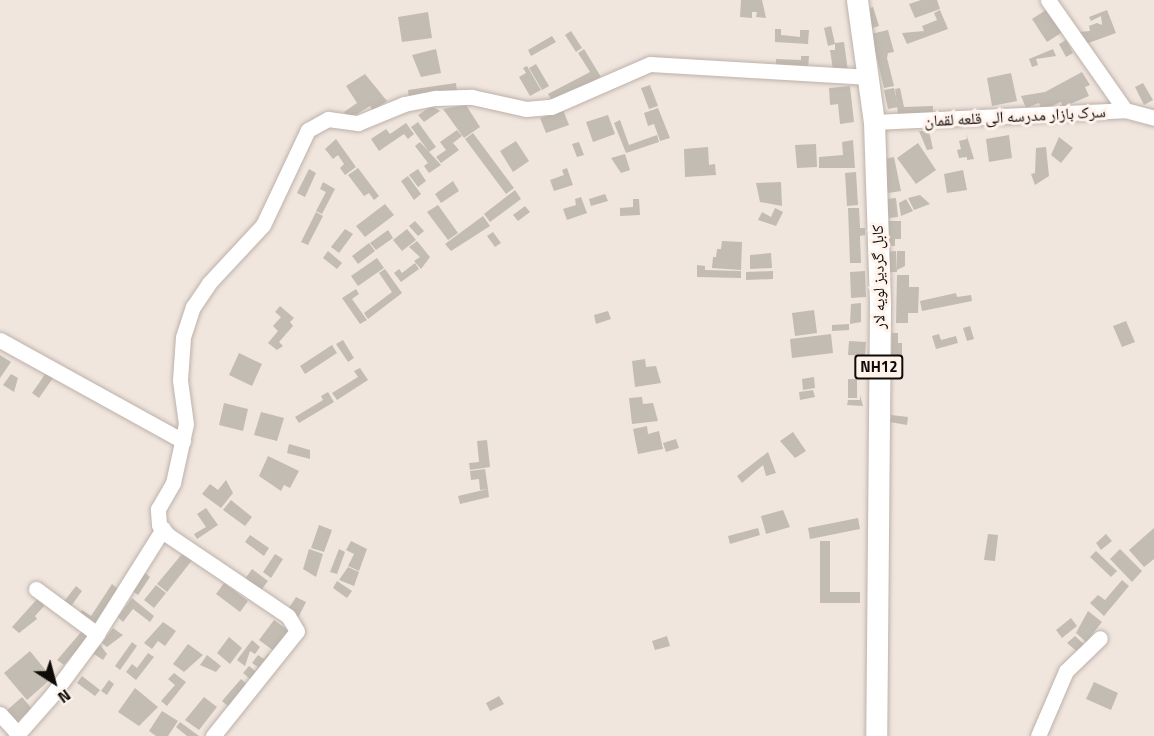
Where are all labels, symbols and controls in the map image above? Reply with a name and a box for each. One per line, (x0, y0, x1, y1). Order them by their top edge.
street label: سرک بازار مدرسه الی قلعه لقمان (924, 102, 1106, 130)
street label: کابل گردیز لویه لار (867, 224, 889, 330)
road number: NH12 (854, 355, 904, 379)
north arrow (24, 652, 84, 712)
text: N (53, 684, 76, 710)

